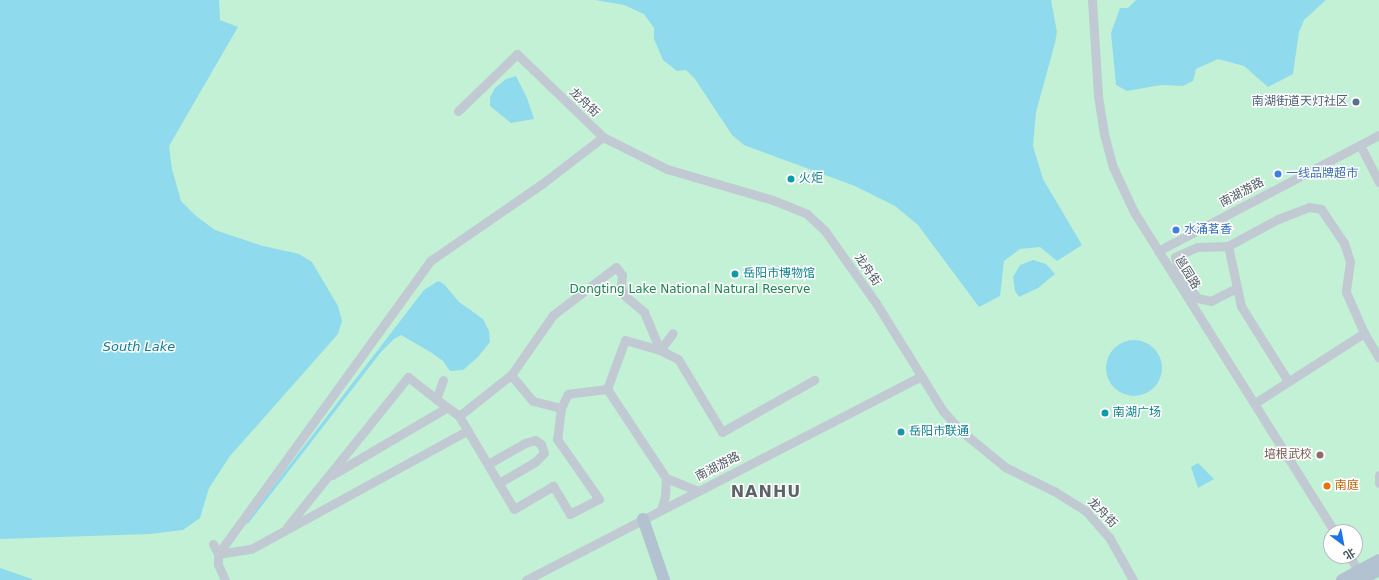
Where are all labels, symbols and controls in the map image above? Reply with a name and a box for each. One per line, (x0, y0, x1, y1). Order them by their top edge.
street label: 龙舟街 (566, 85, 602, 121)
place label: 南湖街道天灯社区 (1252, 95, 1348, 109)
marker: 南湖街道天灯社区 (1351, 97, 1361, 107)
place label: 一线品牌超市 (1286, 167, 1358, 181)
marker: 一线品牌超市 (1273, 169, 1283, 179)
place label: 火炬 (799, 172, 823, 186)
marker: 火炬 (786, 174, 796, 184)
street label: 南湖游路 (1217, 175, 1267, 211)
place label: 水涌茗香 (1184, 223, 1232, 237)
marker: 水涌茗香 (1171, 225, 1181, 235)
street label: 龙舟街 (851, 251, 883, 289)
street label: 邕园路 (1171, 254, 1203, 292)
place label: 岳阳市博物馆 (743, 267, 815, 281)
marker: 岳阳市博物馆 (730, 269, 740, 279)
park label: Dongting Lake National Natural Reserve (570, 283, 810, 297)
water label: South Lake (103, 339, 175, 355)
place label: 南湖广场 (1113, 406, 1161, 420)
marker: 南湖广场 (1100, 408, 1110, 418)
place label: 岳阳市联通 (909, 425, 969, 439)
marker: 岳阳市联通 (896, 427, 906, 437)
place label: 培根武校 (1264, 448, 1312, 462)
street label: 南湖游路 (693, 450, 743, 484)
marker: 培根武校 (1315, 450, 1325, 460)
place label: 南庭 (1335, 479, 1359, 493)
marker: 南庭 (1322, 481, 1332, 491)
district label: NANHU (731, 482, 801, 502)
street label: 龙舟街 (1084, 495, 1120, 531)
north arrow (1323, 524, 1363, 564)
text: 北 (1341, 545, 1357, 562)

